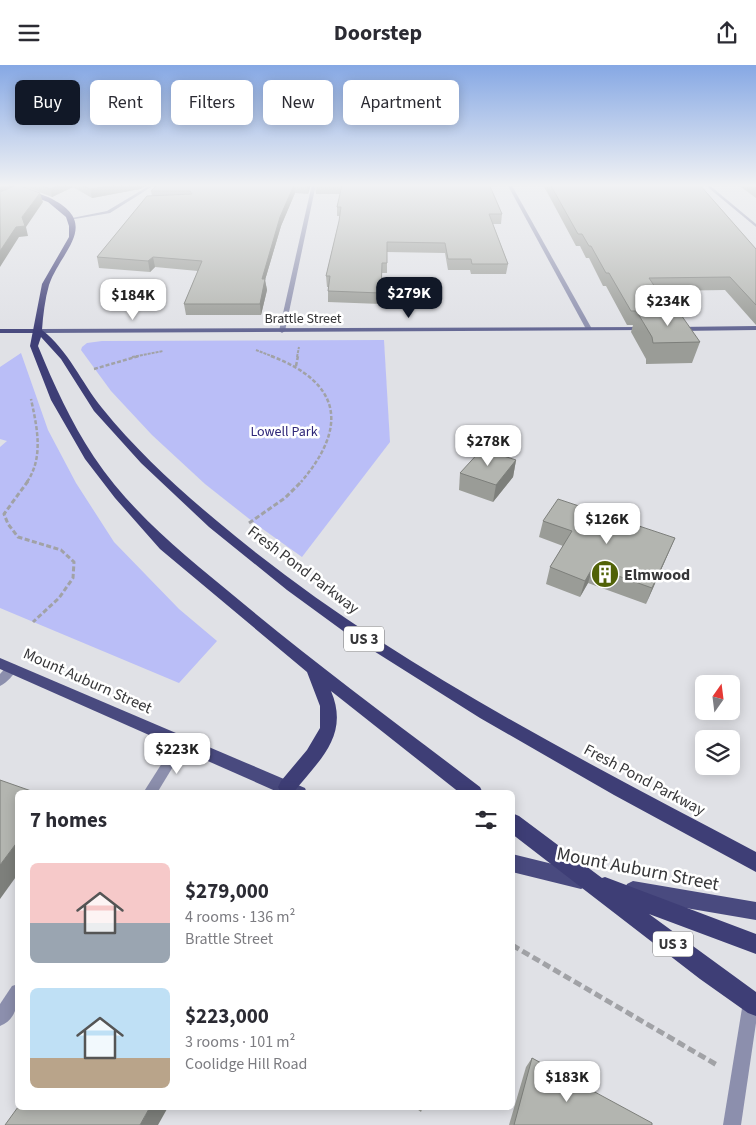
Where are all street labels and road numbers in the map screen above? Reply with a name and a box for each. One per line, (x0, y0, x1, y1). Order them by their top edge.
street label: Brattle Street (264, 309, 342, 329)
street label: Fresh Pond Parkway (243, 521, 364, 619)
road number: US 3 (344, 627, 384, 651)
street label: Mount Auburn Street (20, 643, 156, 719)
street label: Fresh Pond Parkway (580, 739, 710, 821)
street label: Mount Auburn Street (554, 840, 722, 899)
road number: US 3 (653, 931, 693, 957)

